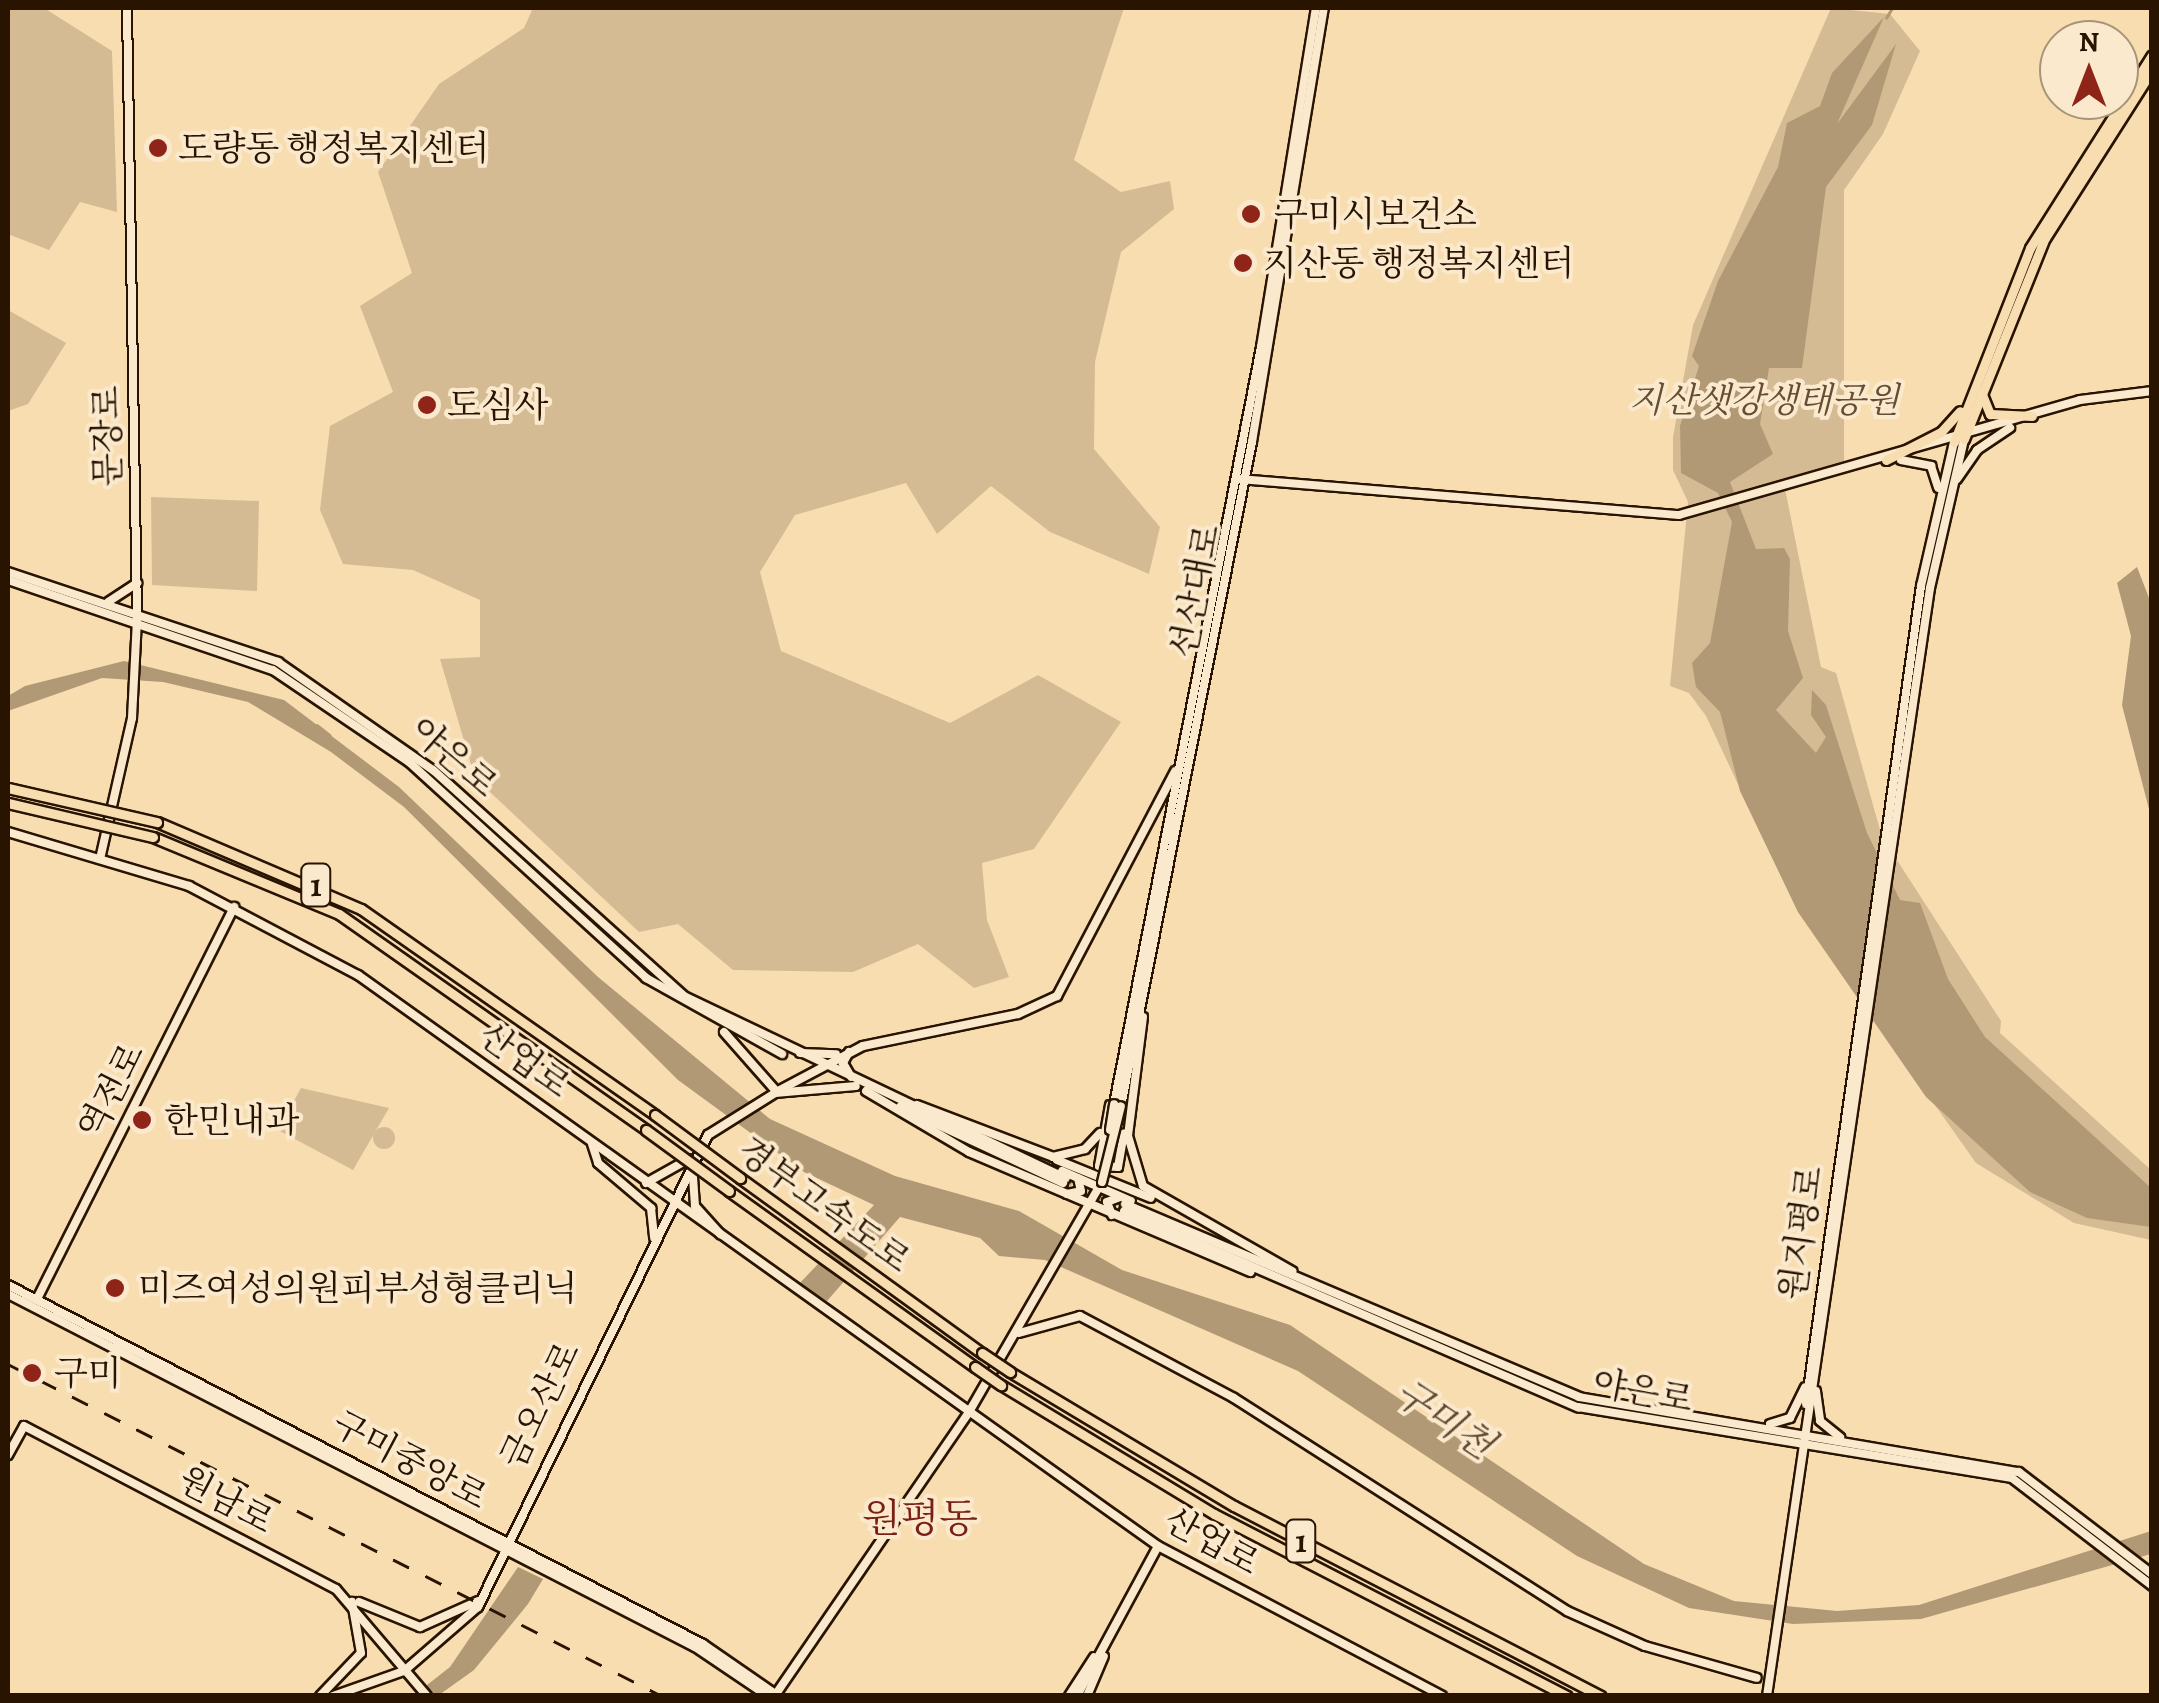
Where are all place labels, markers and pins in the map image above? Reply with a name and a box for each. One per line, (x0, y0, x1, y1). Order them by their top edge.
place label: 도량동 행정복지센터 (178, 127, 489, 169)
marker: 도량동 행정복지센터 (147, 137, 169, 159)
place label: 구미시보건소 (1274, 193, 1477, 235)
marker: 구미시보건소 (1238, 201, 1264, 227)
place label: 지산동 행정복지센터 (1263, 242, 1574, 284)
marker: 지산동 행정복지센터 (1232, 252, 1254, 274)
place label: 도심사 (447, 384, 548, 426)
marker: 도심사 (416, 394, 438, 416)
place label: 한민내과 (164, 1099, 299, 1141)
marker: 한민내과 (129, 1107, 155, 1133)
place label: 미즈여성의원피부성형클리닉 (138, 1267, 578, 1309)
marker: 미즈여성의원피부성형클리닉 (102, 1275, 128, 1301)
place label: 구미 (54, 1352, 122, 1394)
marker: 구미 (19, 1360, 45, 1386)

